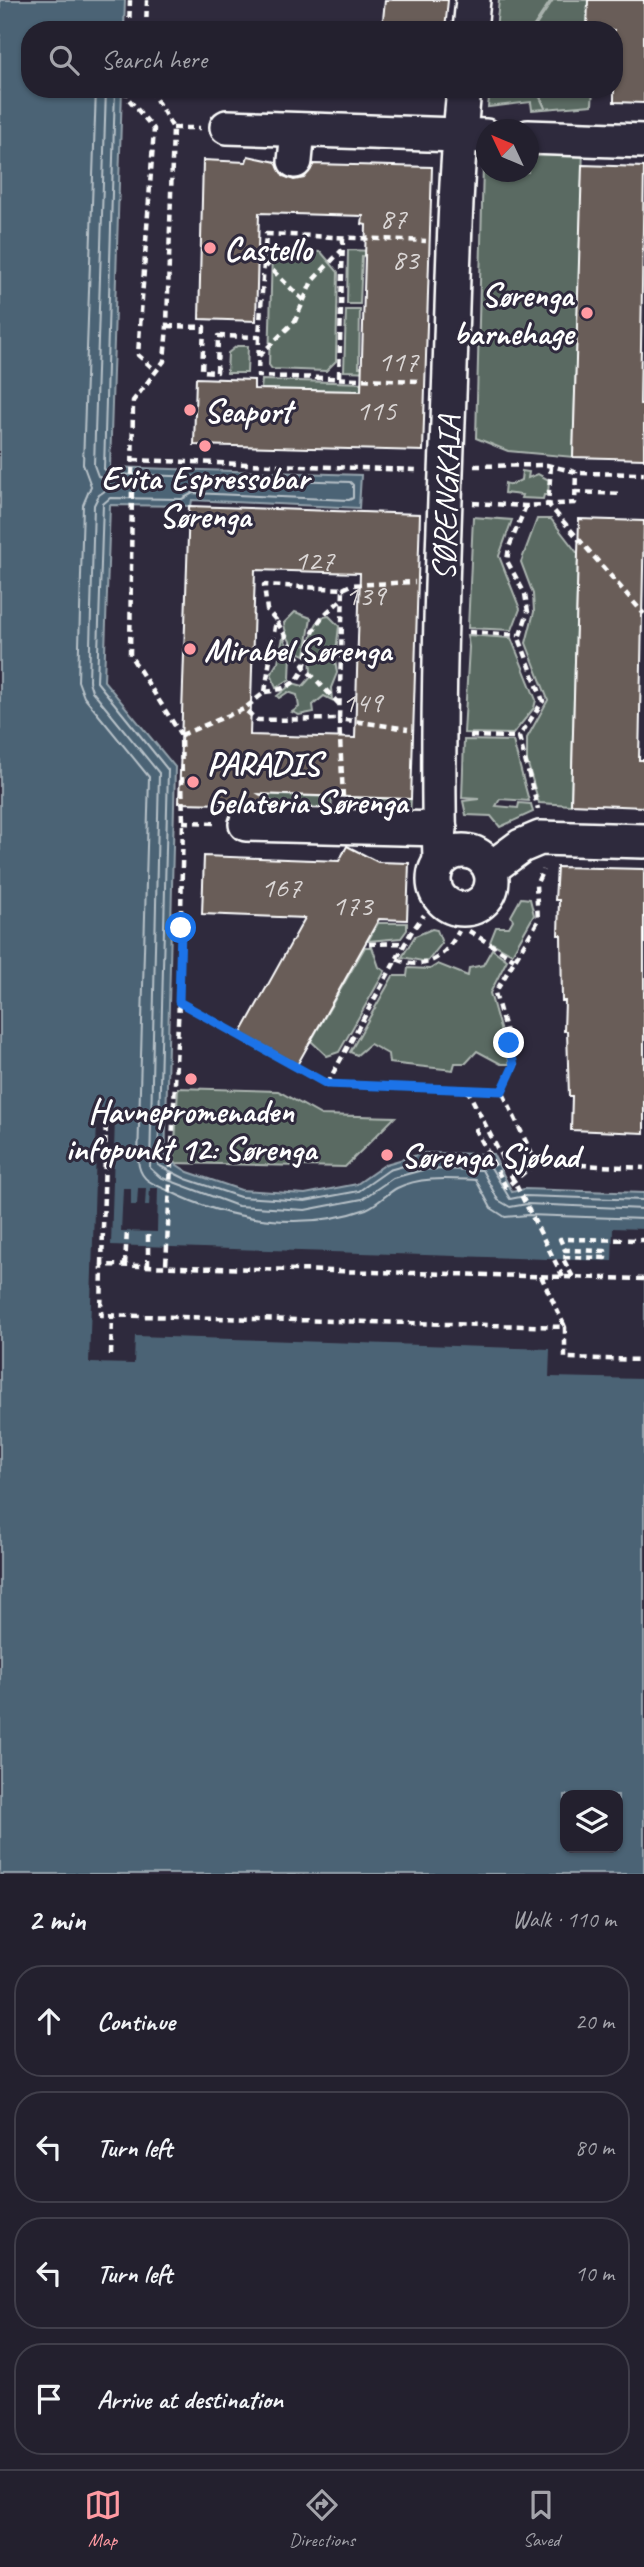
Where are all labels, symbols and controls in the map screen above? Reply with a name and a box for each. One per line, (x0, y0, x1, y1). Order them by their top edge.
search box (21, 21, 623, 98)
icon: search (45, 41, 83, 79)
text: Search here (101, 43, 207, 76)
north arrow (476, 119, 539, 182)
house number: 87 (380, 199, 408, 237)
place label: Castello (224, 228, 314, 270)
marker: Castello (202, 240, 218, 256)
house number: 83 (392, 240, 421, 278)
place label: Sørenga barnehage (453, 274, 576, 354)
marker: Sørenga barnehage (579, 305, 595, 321)
house number: 117 (378, 342, 420, 380)
place label: Seaport (204, 390, 297, 432)
house number: 115 (356, 391, 398, 429)
marker: Seaport (182, 402, 198, 418)
street label: SØRENGKAIA (422, 413, 470, 581)
marker: Evita Espressobar Sørenga (197, 438, 213, 454)
place label: Evita Espressobar Sørenga (101, 457, 312, 537)
house number: 127 (294, 541, 336, 579)
house number: 139 (345, 576, 388, 614)
place label: Mirabel Sørenga (204, 629, 394, 671)
marker: Mirabel Sørenga (182, 641, 198, 657)
house number: 149 (342, 683, 385, 721)
place label: PARADIS Gelateria Sørenga (207, 743, 410, 823)
marker: PARADIS Gelateria Sørenga (185, 774, 201, 790)
house number: 167 (261, 868, 303, 906)
house number: 173 (332, 886, 375, 924)
route start (165, 912, 196, 943)
route end (493, 1027, 524, 1058)
marker: Havnepromenaden infopunkt 12: Sørenga (183, 1071, 199, 1087)
place label: Havnepromenaden infopunkt 12: Sørenga (66, 1090, 319, 1170)
place label: Sørenga Sjøbad (401, 1135, 585, 1177)
marker: Sørenga Sjøbad (379, 1147, 395, 1163)
map controls (560, 1790, 623, 1853)
button: layers (560, 1790, 623, 1853)
text: 2 min (28, 1901, 85, 1939)
text: Walk · 110 m (512, 1905, 616, 1934)
icon: ahead (30, 2002, 68, 2040)
text: Continue (97, 2005, 175, 2038)
text: 20 m (575, 2007, 614, 2036)
icon: left (30, 2128, 68, 2166)
text: Turn left (97, 2131, 172, 2164)
text: 80 m (575, 2133, 614, 2162)
icon: left (30, 2254, 68, 2292)
text: Turn left (97, 2257, 172, 2290)
text: 10 m (575, 2259, 614, 2288)
icon: arrive (30, 2380, 68, 2418)
text: Arrive at destination (97, 2383, 283, 2416)
tab: Map (84, 2486, 122, 2552)
tab: Directions (289, 2486, 355, 2552)
tab: Saved (522, 2486, 560, 2552)

